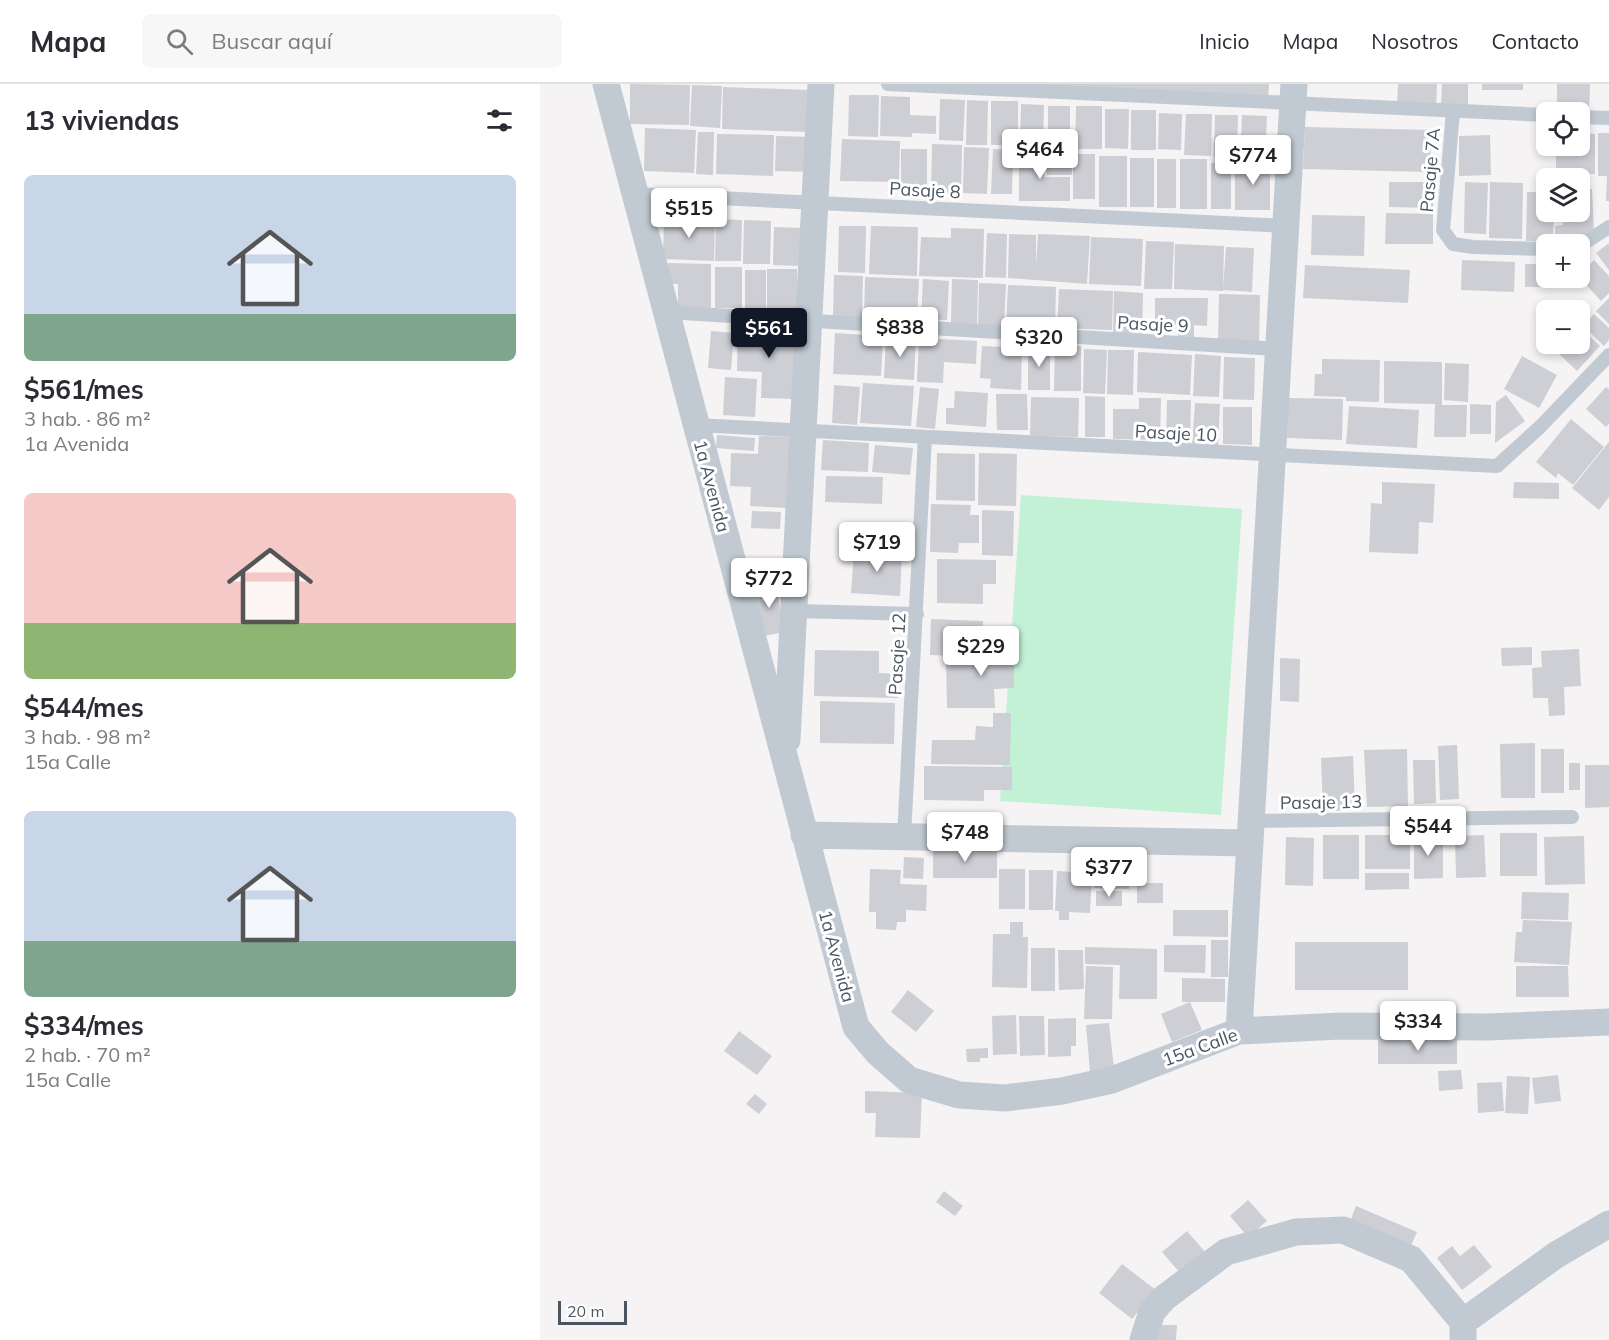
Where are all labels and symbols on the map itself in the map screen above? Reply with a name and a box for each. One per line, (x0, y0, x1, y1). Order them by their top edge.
street label: Pasaje 7A (1415, 127, 1445, 213)
pin: $464 (1004, 129, 1076, 180)
pin: $774 (1217, 135, 1289, 186)
street label: Pasaje 8 (889, 177, 961, 203)
pin: $515 (653, 188, 725, 239)
pin: $838 (864, 307, 936, 358)
pin: $561 (733, 308, 805, 359)
street label: Pasaje 9 (1117, 311, 1189, 337)
pin: $320 (1003, 317, 1075, 368)
street label: Pasaje 10 (1134, 419, 1218, 447)
street label: 1a Avenida (689, 437, 735, 535)
pin: $719 (841, 522, 913, 573)
pin: $772 (733, 558, 805, 609)
street label: Pasaje 12 (883, 612, 911, 696)
pin: $229 (945, 626, 1017, 677)
street label: Pasaje 13 (1280, 790, 1362, 814)
pin: $544 (1392, 806, 1464, 857)
pin: $748 (929, 812, 1001, 863)
pin: $377 (1073, 847, 1145, 898)
street label: 1a Avenida (814, 907, 860, 1005)
pin: $334 (1382, 1001, 1454, 1052)
street label: 15a Calle (1159, 1023, 1241, 1071)
scale bar (558, 1298, 627, 1326)

